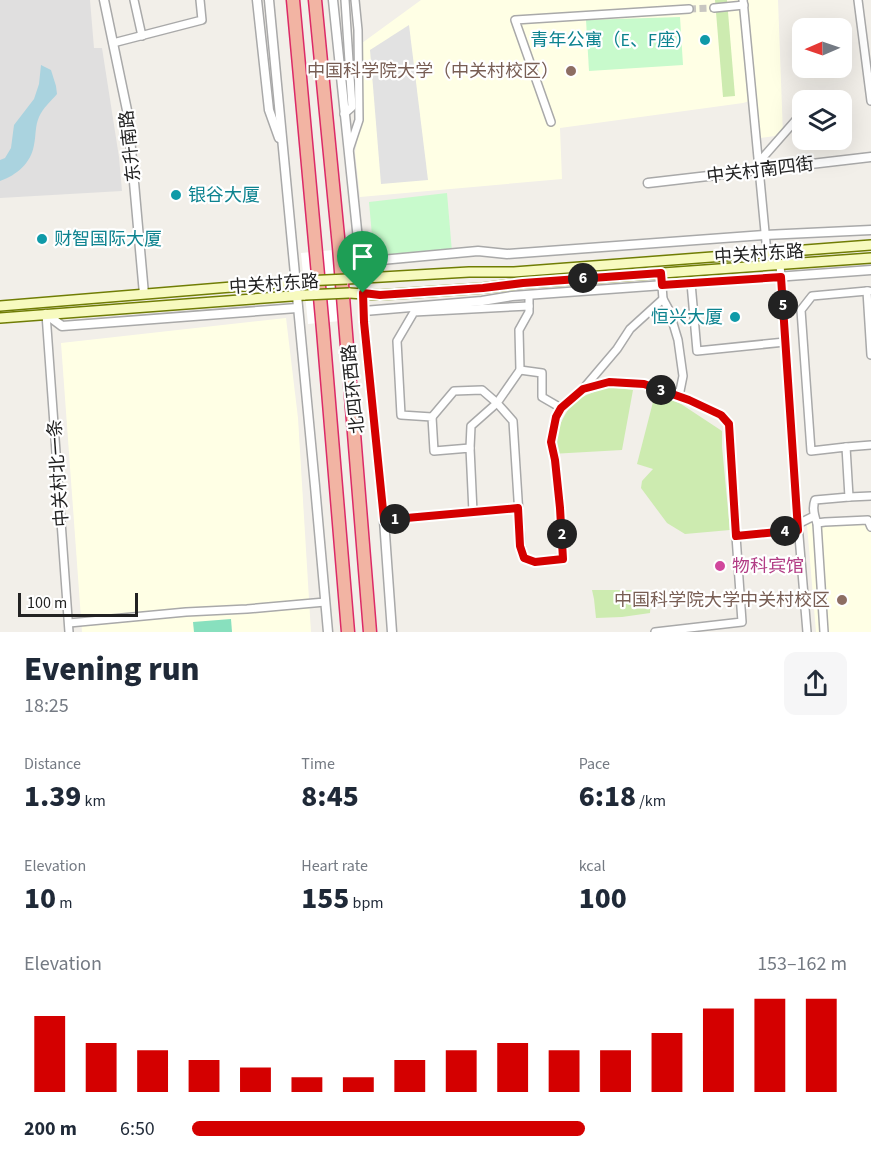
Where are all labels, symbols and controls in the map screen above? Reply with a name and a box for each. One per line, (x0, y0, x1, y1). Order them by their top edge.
north arrow (792, 18, 852, 78)
map controls (792, 18, 852, 150)
place label: 青年公寓（E、F座） (531, 28, 693, 53)
marker: 青年公寓（E、F座） (698, 33, 712, 47)
place label: 中国科学院大学（中关村校区） (307, 59, 559, 84)
marker: 中国科学院大学（中关村校区） (564, 64, 578, 78)
button: layers (792, 90, 852, 150)
street label: 东升南路 (114, 109, 147, 183)
street label: 中关村南四街 (705, 152, 815, 189)
place label: 银谷大厦 (188, 183, 260, 208)
marker: 银谷大厦 (169, 188, 183, 202)
place label: 财智国际大厦 (54, 227, 162, 252)
pin (337, 231, 388, 293)
marker: 财智国际大厦 (35, 232, 49, 246)
street label: 中关村东路 (713, 239, 805, 270)
icon: arrive (346, 240, 379, 273)
pin: 6 (568, 263, 598, 293)
text: 6 (579, 267, 587, 289)
street label: 中关村东路 (228, 269, 320, 300)
pin: 5 (768, 290, 798, 320)
text: 5 (779, 294, 787, 316)
place label: 恒兴大厦 (651, 305, 723, 330)
marker: 恒兴大厦 (728, 310, 742, 324)
street label: 北四环西路 (336, 343, 371, 435)
pin: 3 (646, 375, 676, 405)
text: 3 (657, 379, 665, 401)
street label: 中关村北一条 (42, 418, 75, 528)
pin: 1 (380, 504, 410, 534)
text: 1 (391, 508, 399, 530)
pin: 4 (770, 516, 800, 546)
pin: 2 (547, 519, 577, 549)
text: 4 (781, 520, 789, 542)
text: 2 (558, 523, 566, 545)
place label: 物科宾馆 (732, 554, 804, 579)
marker: 物科宾馆 (713, 559, 727, 573)
place label: 中国科学院大学中关村校区 (614, 588, 830, 613)
scale bar (18, 590, 138, 618)
text: 100 m (27, 592, 67, 614)
marker: 中国科学院大学中关村校区 (835, 593, 849, 607)
text: Evening run (24, 646, 200, 693)
button: share (784, 652, 847, 715)
text: 18:25 (24, 692, 69, 720)
text: Distance (24, 753, 81, 775)
text: Time (301, 753, 335, 775)
text: Pace (579, 753, 610, 775)
text: 1.39 (24, 775, 81, 818)
text: 8:45 (301, 775, 359, 818)
text: 6:18 (579, 775, 636, 818)
text: km (81, 790, 106, 812)
text: /km (636, 790, 666, 812)
text: Elevation (24, 855, 86, 877)
text: Heart rate (301, 855, 368, 877)
text: kcal (579, 855, 606, 877)
text: 10 (24, 877, 56, 920)
text: 155 (301, 877, 349, 920)
text: 100 (579, 877, 627, 920)
text: m (56, 892, 73, 914)
text: bpm (349, 892, 384, 914)
text: Elevation (24, 950, 102, 978)
text: 153–162 m (757, 950, 847, 978)
text: 200 m (24, 1115, 77, 1143)
text: 6:50 (120, 1115, 155, 1143)

